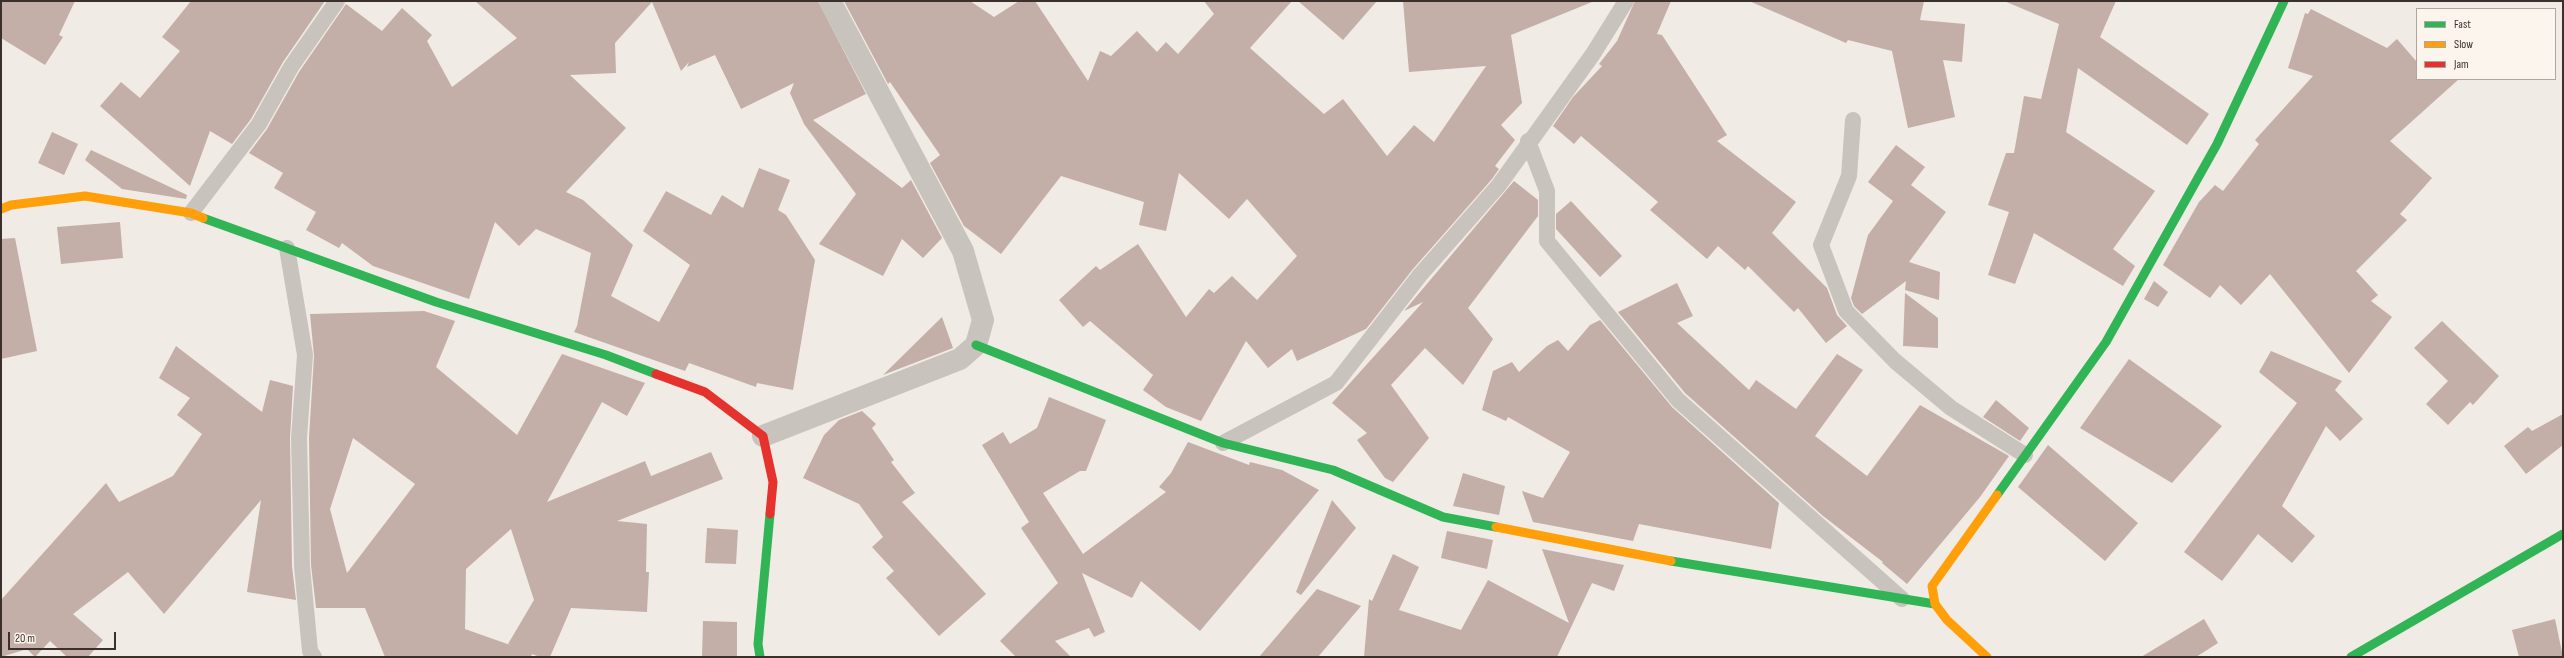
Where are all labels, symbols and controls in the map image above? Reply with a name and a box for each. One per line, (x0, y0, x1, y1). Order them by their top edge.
legend (2416, 8, 2556, 80)
text: Fast (2454, 17, 2471, 32)
text: Slow (2454, 37, 2473, 52)
text: Jam (2454, 57, 2469, 72)
scale bar (10, 624, 118, 650)
text: 20 m (15, 631, 35, 646)

